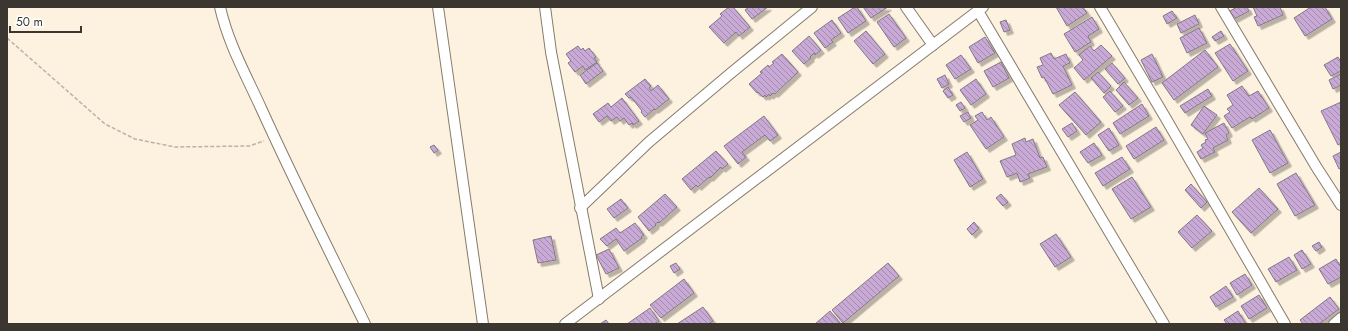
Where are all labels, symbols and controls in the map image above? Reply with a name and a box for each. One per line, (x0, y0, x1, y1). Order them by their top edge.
scale bar (10, 8, 81, 34)
text: 50 m (16, 13, 43, 31)

